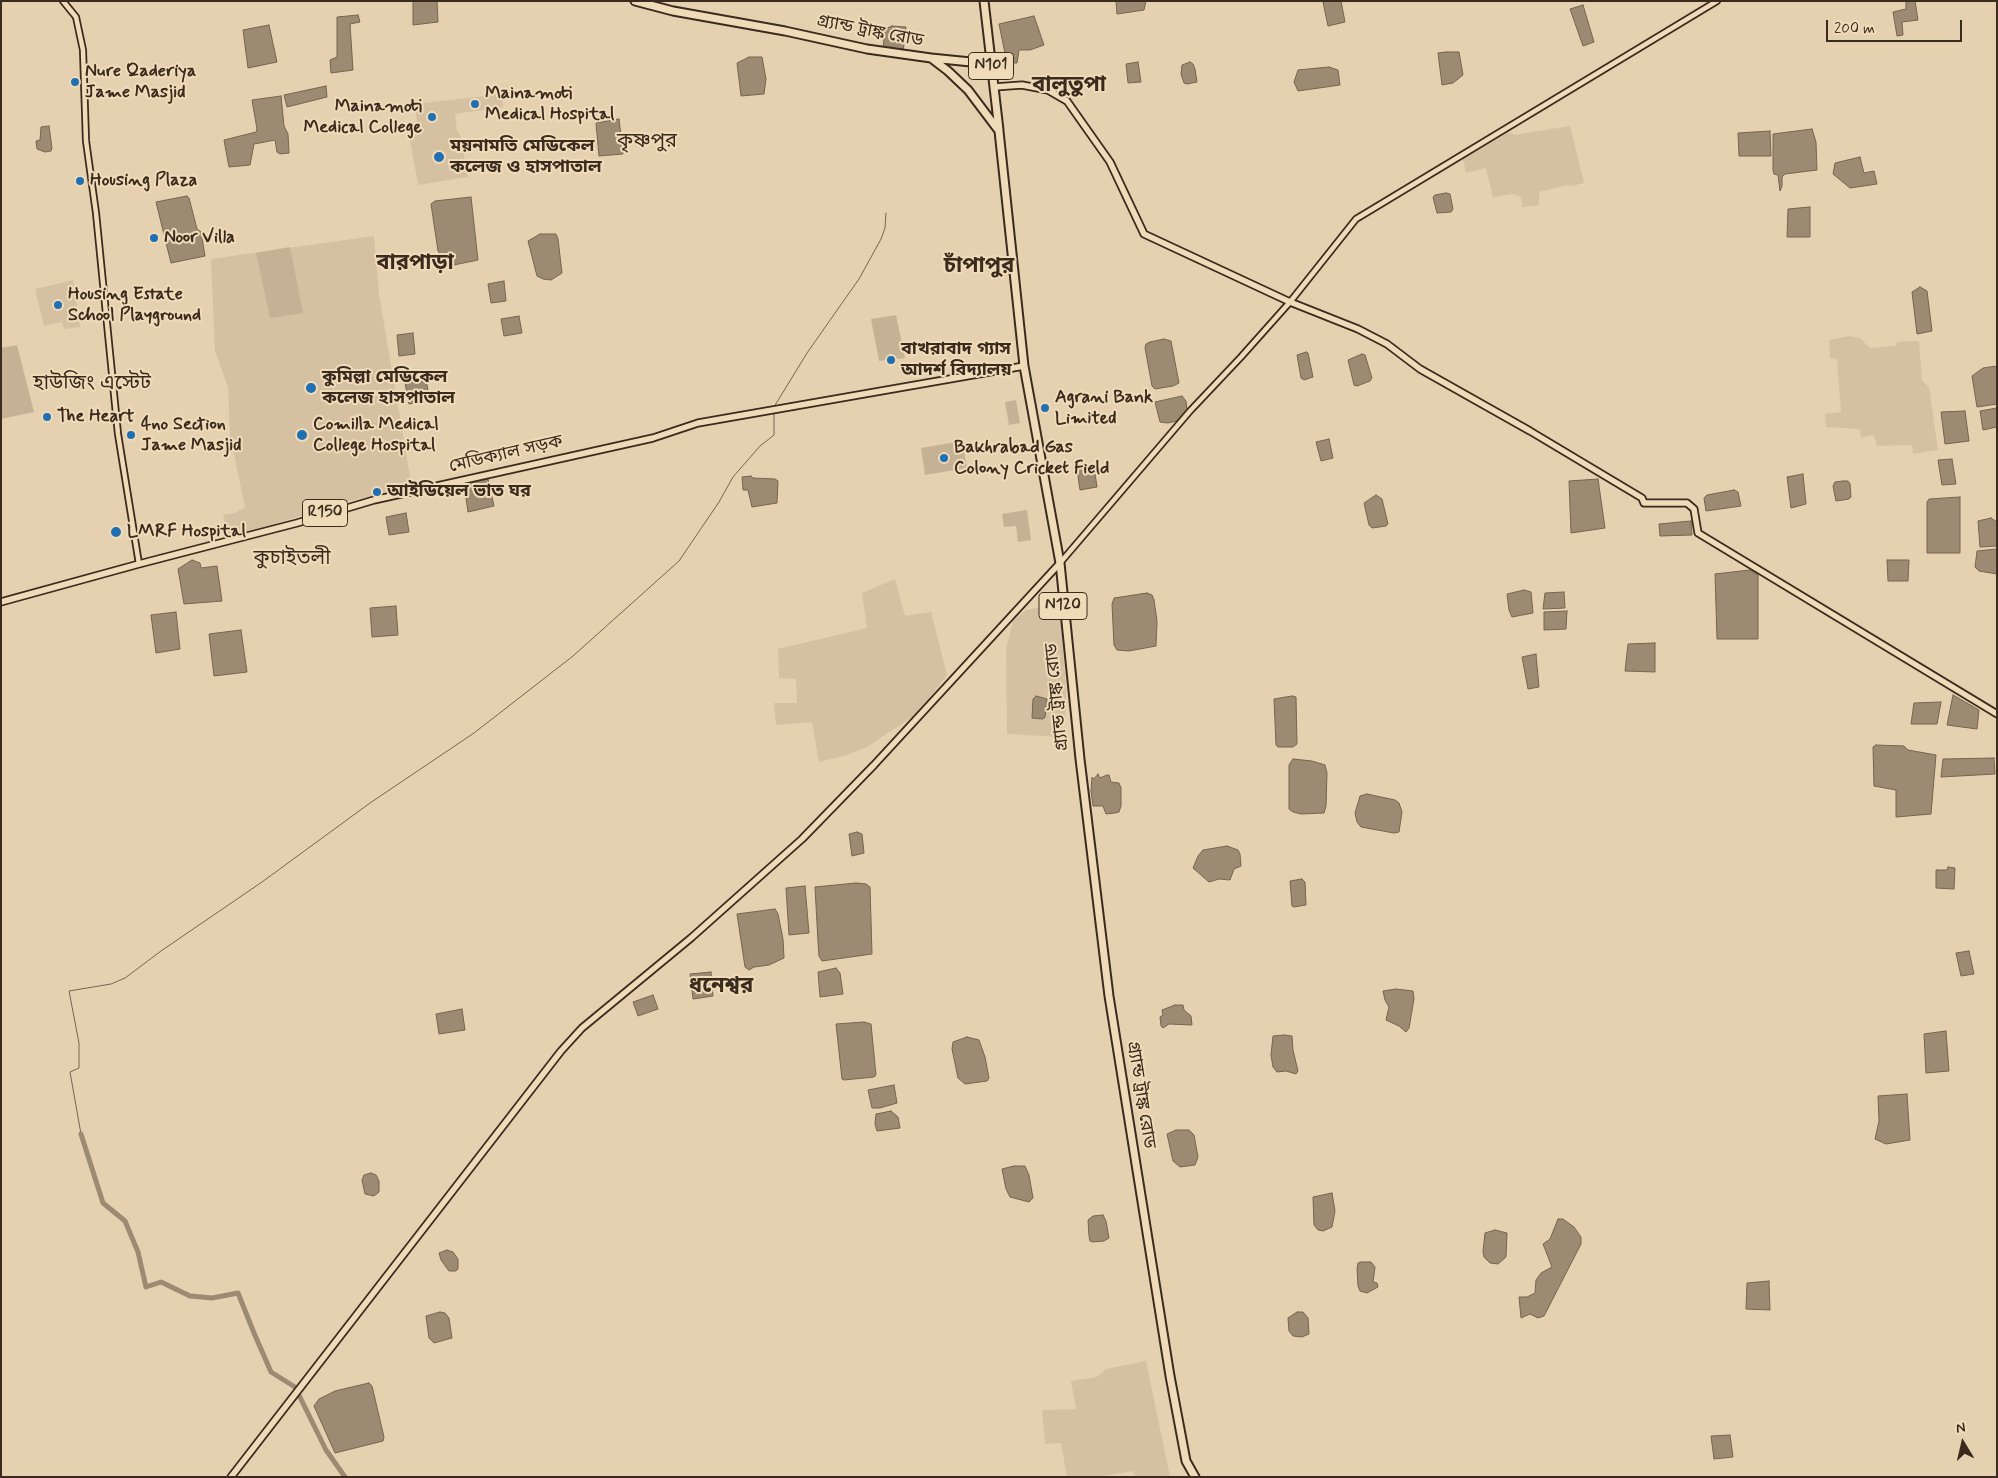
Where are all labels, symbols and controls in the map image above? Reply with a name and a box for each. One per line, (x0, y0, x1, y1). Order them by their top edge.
scale bar (1828, 10, 1964, 42)
street label: গ্র্যান্ড ট্রাঙ্ক রোড (815, 11, 925, 53)
text: 200 m (1834, 19, 1875, 39)
road number: N101 (968, 52, 1014, 80)
place label: Nure Qaderiya Jame Masjid (85, 61, 196, 104)
district label: বালুতুপা (1032, 73, 1106, 99)
marker: Nure Qaderiya Jame Masjid (69, 76, 81, 88)
place label: Mainamoti Medical Hospital (485, 83, 614, 126)
place label: Mainamoti Medical College (303, 96, 422, 138)
marker: Mainamoti Medical Hospital (469, 98, 481, 110)
marker: Mainamoti Medical College (426, 111, 438, 123)
district label: কৃষ্ণপুর (617, 131, 677, 155)
place label: ময়নামতি মেডিকেল কলেজ ও হাসপাতাল (450, 136, 602, 178)
marker: ময়নামতি মেডিকেল কলেজ ও হাসপাতাল (432, 150, 446, 164)
place label: Housing Plaza (90, 170, 197, 192)
marker: Housing Plaza (74, 175, 86, 187)
place label: Noor Villa (164, 227, 235, 249)
marker: Noor Villa (148, 232, 160, 244)
district label: বারপাড়া (376, 251, 454, 277)
district label: চাঁপাপুর (944, 254, 1014, 280)
place label: Housing Estate School Playground (68, 284, 201, 326)
marker: Housing Estate School Playground (52, 299, 64, 311)
place label: বাখরাবাদ গ্যাস আদর্শ বিদ্যালয় (901, 339, 1012, 382)
marker: বাখরাবাদ গ্যাস আদর্শ বিদ্যালয় (885, 354, 897, 366)
place label: কুমিল্লা মেডিকেল কলেজ হাসপাতাল (322, 367, 455, 409)
district label: হাউজিং এস্টেট (33, 373, 151, 397)
marker: কুমিল্লা মেডিকেল কলেজ হাসপাতাল (304, 381, 318, 395)
place label: Agrani Bank Limited (1055, 387, 1153, 429)
marker: Agrani Bank Limited (1039, 402, 1051, 414)
place label: The Heart (57, 406, 134, 428)
marker: The Heart (41, 411, 53, 423)
place label: 4no Section Jame Masjid (141, 414, 241, 456)
place label: Comilla Medical College Hospital (313, 414, 439, 456)
marker: Comilla Medical College Hospital (295, 428, 309, 442)
marker: 4no Section Jame Masjid (125, 429, 137, 441)
street label: মেডিক্যাল সড়ক (447, 431, 565, 479)
place label: Bakhrabad Gas Colony Cricket Field (954, 437, 1109, 479)
marker: Bakhrabad Gas Colony Cricket Field (938, 452, 950, 464)
place label: আইডিয়েল ভাত ঘর (387, 481, 531, 503)
marker: আইডিয়েল ভাত ঘর (371, 486, 383, 498)
road number: R150 (302, 499, 348, 526)
place label: LMRF Hospital (127, 521, 246, 543)
marker: LMRF Hospital (109, 525, 123, 539)
district label: কুচাইতলী (254, 548, 330, 572)
road number: N120 (1039, 592, 1087, 620)
street label: গ্র্যান্ড ট্রাঙ্ক রোড (1042, 642, 1074, 752)
district label: ধনেশ্বর (689, 974, 753, 1000)
street label: গ্র্যান্ড ট্রাঙ্ক রোড (1121, 1040, 1159, 1150)
north arrow (1938, 1418, 1988, 1468)
text: N (1955, 1419, 1967, 1438)

